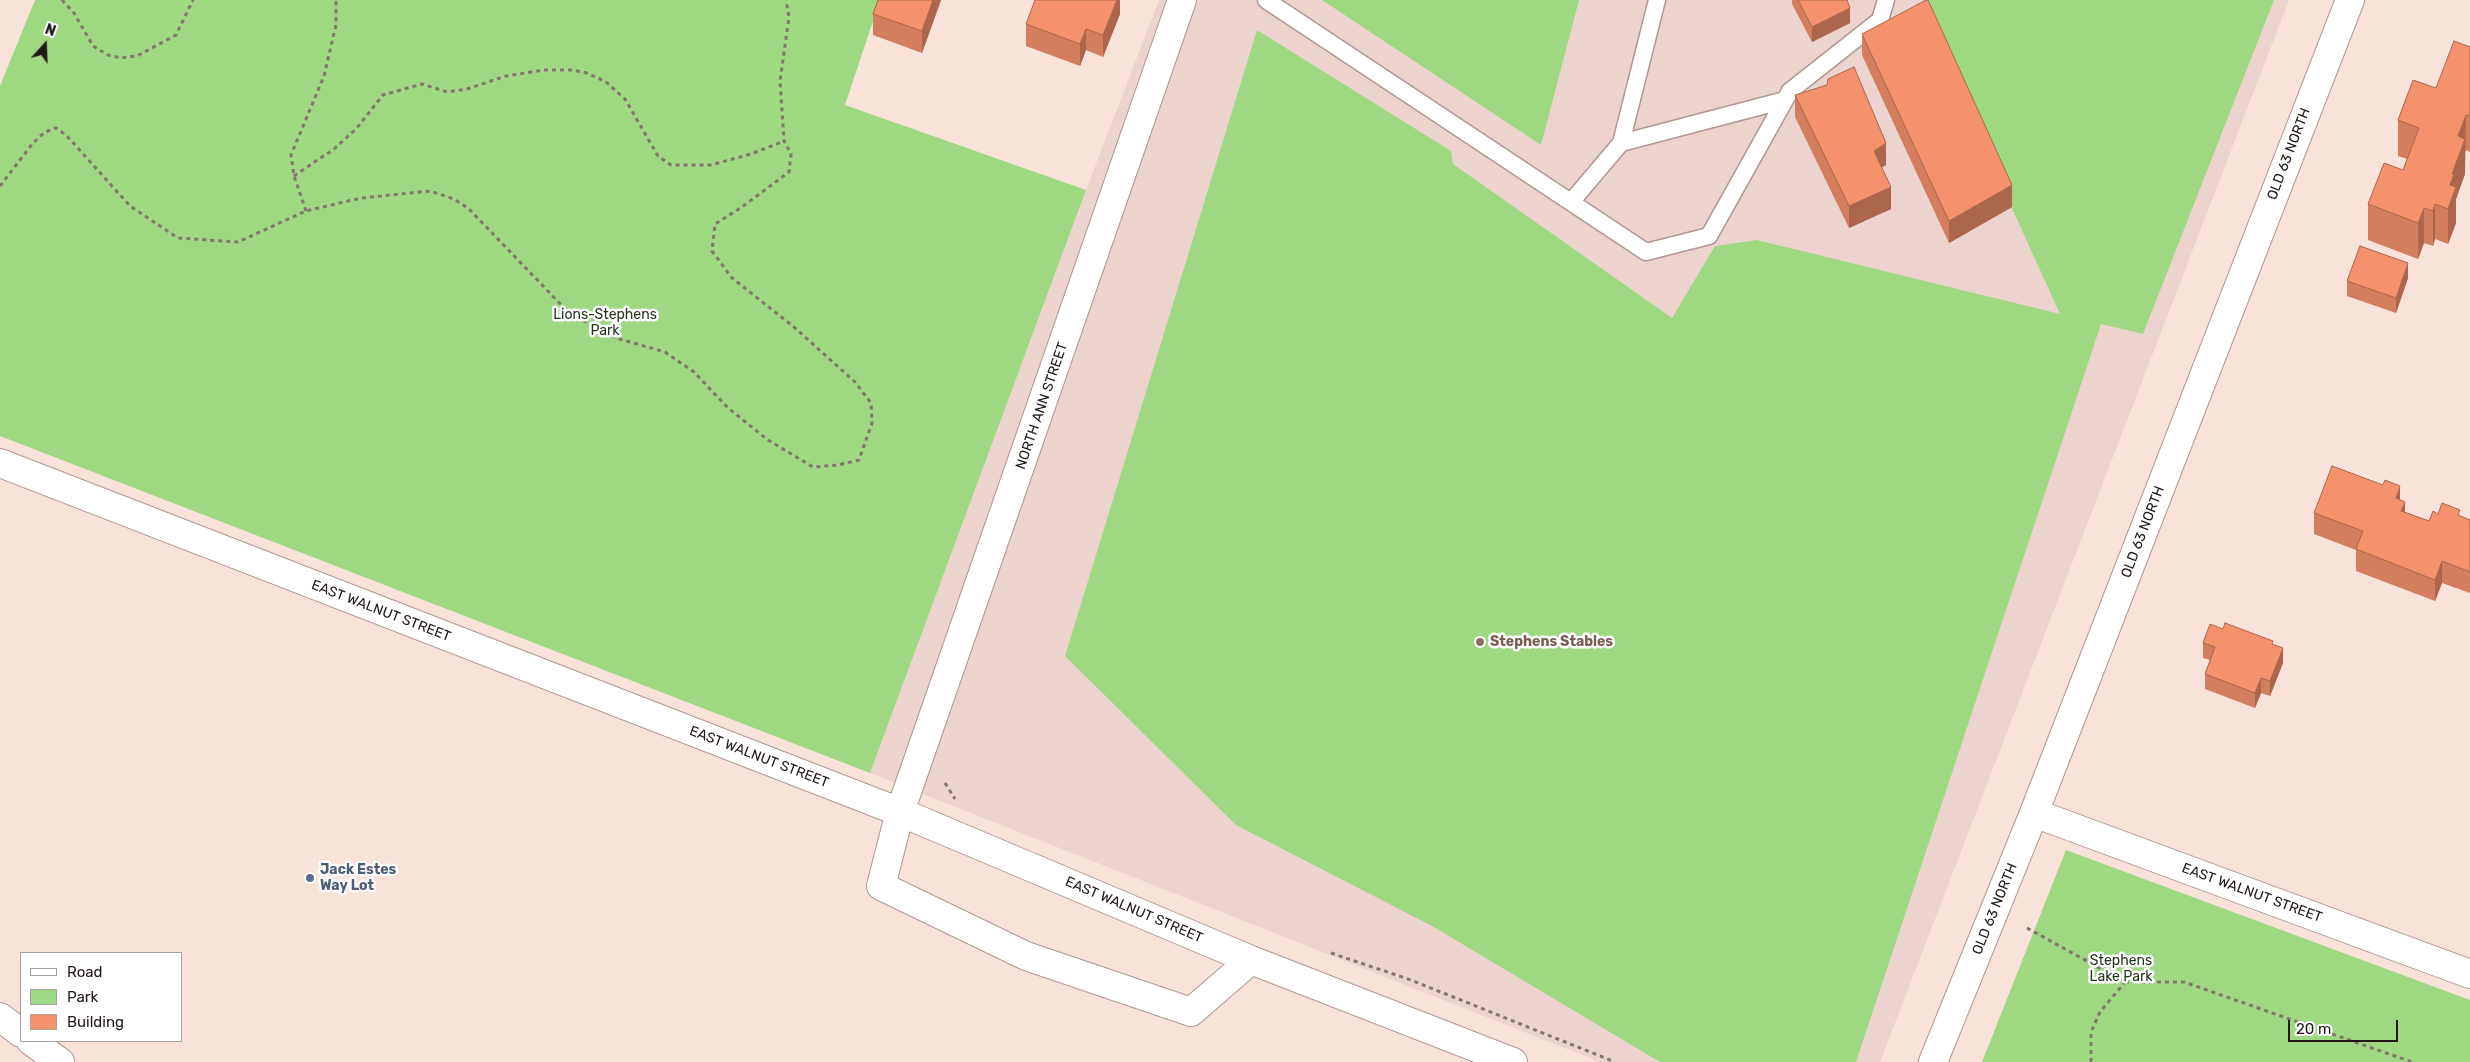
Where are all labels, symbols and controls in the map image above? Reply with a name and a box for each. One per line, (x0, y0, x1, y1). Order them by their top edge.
north arrow (20, 20, 70, 70)
text: N (43, 21, 58, 40)
street label: OLD 63 NORTH (2264, 106, 2314, 202)
park label: Lions-Stephens Park (553, 307, 657, 340)
street label: NORTH ANN STREET (1012, 340, 1072, 472)
street label: OLD 63 NORTH (2118, 484, 2168, 580)
street label: EAST WALNUT STREET (309, 577, 453, 645)
place label: Stephens Stables (1490, 634, 1613, 650)
marker: Stephens Stables (1474, 636, 1486, 648)
street label: EAST WALNUT STREET (687, 723, 831, 791)
street label: EAST WALNUT STREET (2180, 860, 2324, 926)
street label: OLD 63 NORTH (1969, 861, 2021, 957)
place label: Jack Estes Way Lot (320, 862, 396, 894)
marker: Jack Estes Way Lot (304, 872, 316, 884)
street label: EAST WALNUT STREET (1063, 873, 1205, 947)
legend (20, 952, 182, 1042)
park label: Stephens Lake Park (2090, 953, 2152, 986)
text: Road (67, 963, 103, 981)
text: Park (67, 988, 98, 1006)
scale bar (2290, 1010, 2400, 1042)
text: Building (67, 1013, 124, 1031)
text: 20 m (2296, 1020, 2331, 1038)

